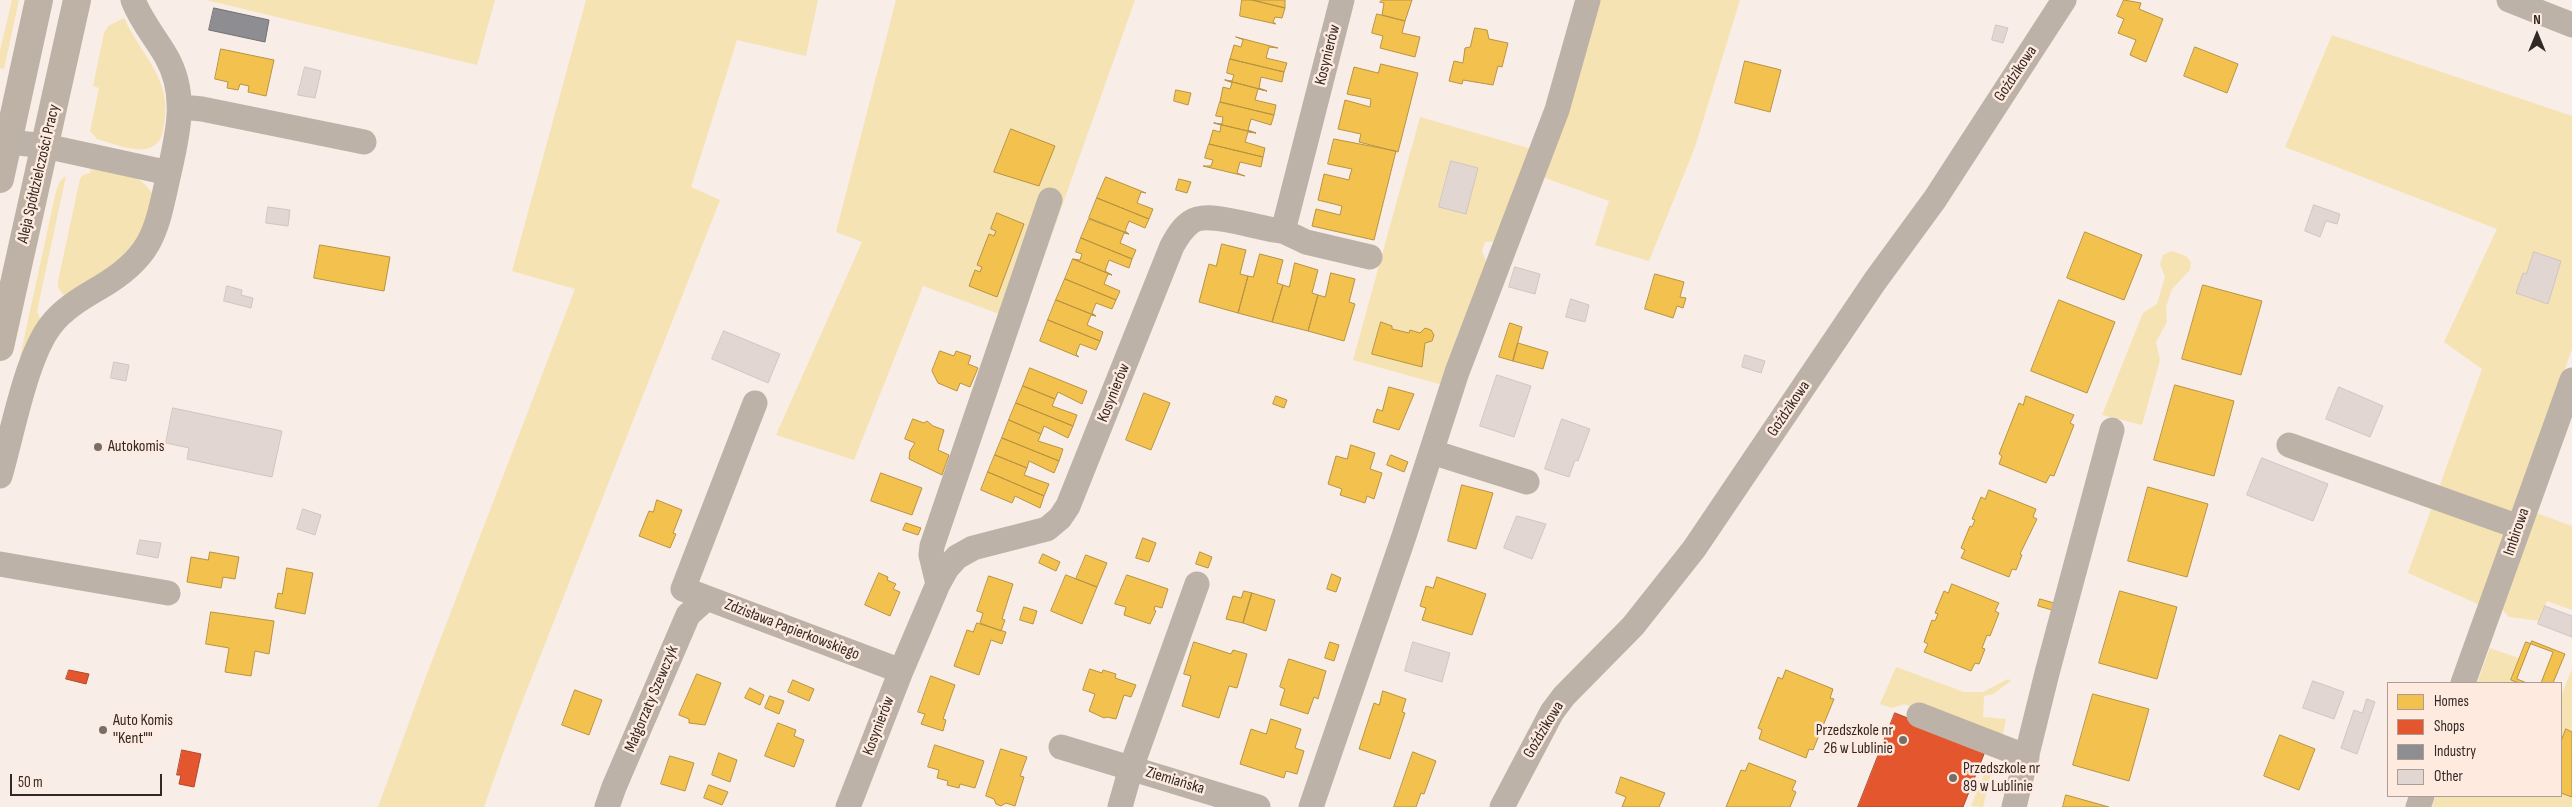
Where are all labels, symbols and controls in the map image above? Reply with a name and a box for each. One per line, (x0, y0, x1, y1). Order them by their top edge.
north arrow (2512, 10, 2562, 60)
text: N (2533, 11, 2541, 28)
street label: Kosynierów (1311, 23, 1345, 87)
street label: Goździkowa (1990, 43, 2042, 105)
street label: Aleja Spółdzielczości Pracy (14, 103, 64, 245)
street label: Kosynierów (1094, 361, 1134, 425)
street label: Goździkowa (1763, 378, 1815, 440)
place label: Autokomis (108, 437, 164, 457)
marker: Autokomis (92, 441, 104, 453)
street label: Imbirowa (2500, 506, 2534, 558)
street label: Zdzisława Papierkowskiego (722, 595, 862, 665)
street label: Małgorzaty Szewczyk (621, 643, 683, 755)
legend (2387, 682, 2562, 797)
text: Homes (2434, 692, 2469, 711)
street label: Kosynierów (859, 694, 899, 758)
street label: Goździkowa (1520, 698, 1568, 762)
place label: Auto Komis ''Kent"" (113, 711, 173, 749)
text: Shops (2434, 717, 2465, 736)
place label: Przedszkole nr 26 w Lublinie (1816, 721, 1893, 759)
marker: Auto Komis ''Kent"" (97, 724, 109, 736)
marker: Przedszkole nr 26 w Lublinie (1897, 734, 1909, 746)
text: Industry (2434, 742, 2476, 761)
place label: Przedszkole nr 89 w Lublinie (1963, 759, 2040, 797)
street label: Ziemiańska (1143, 763, 1207, 799)
scale bar (12, 764, 165, 796)
text: Other (2434, 767, 2463, 786)
marker: Przedszkole nr 89 w Lublinie (1947, 772, 1959, 784)
text: 50 m (18, 773, 43, 792)

